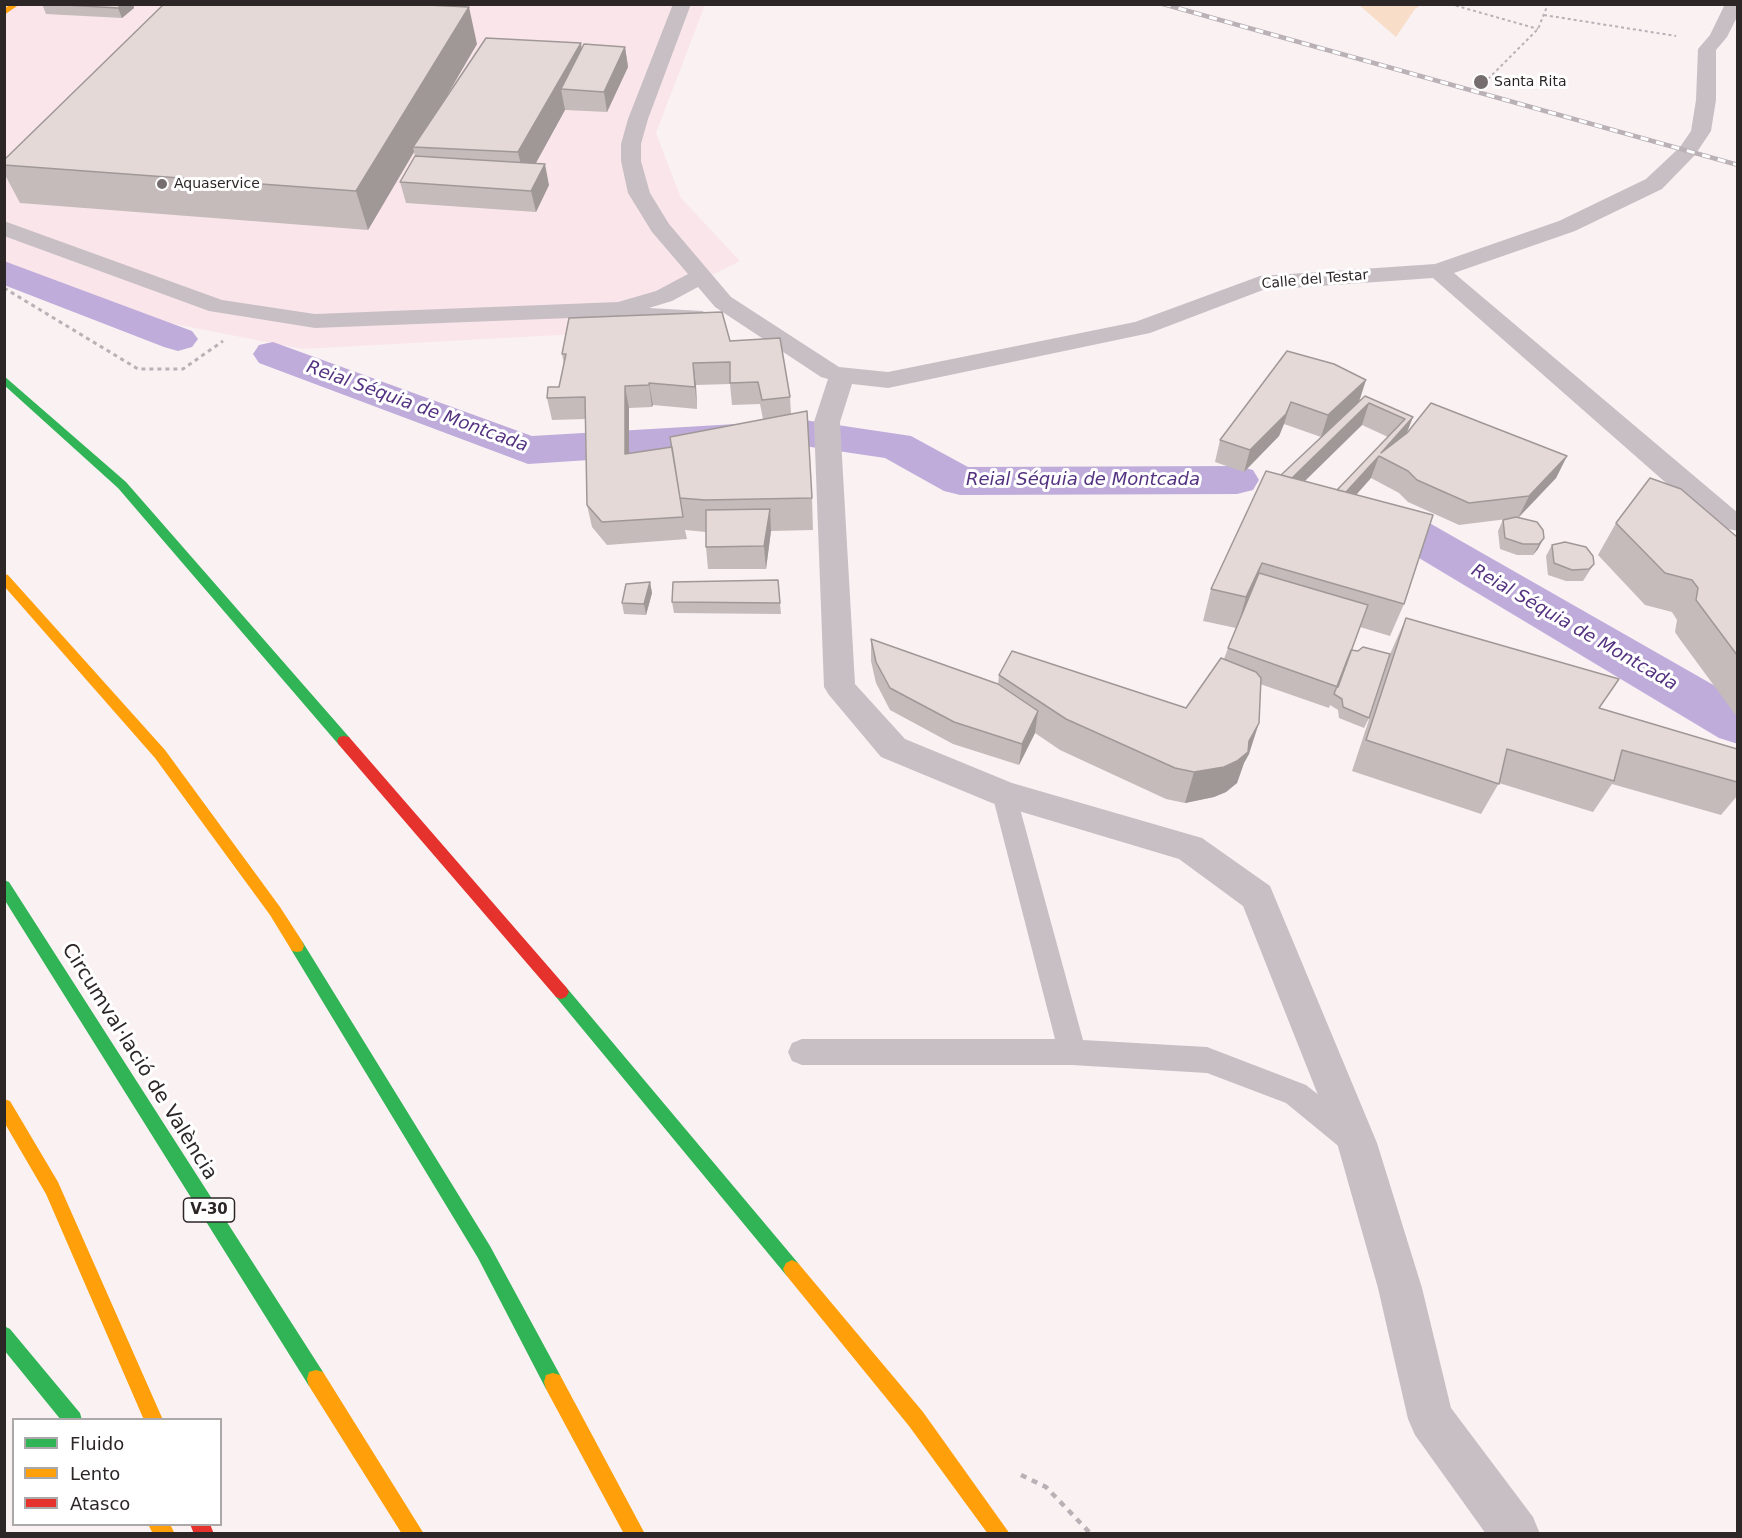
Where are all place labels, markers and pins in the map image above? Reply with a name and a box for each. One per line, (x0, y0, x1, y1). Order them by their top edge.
marker: Santa Rita (1472, 73, 1490, 91)
place label: Santa Rita (1494, 74, 1567, 90)
place label: Aquaservice (174, 176, 260, 192)
marker: Aquaservice (155, 177, 169, 191)

